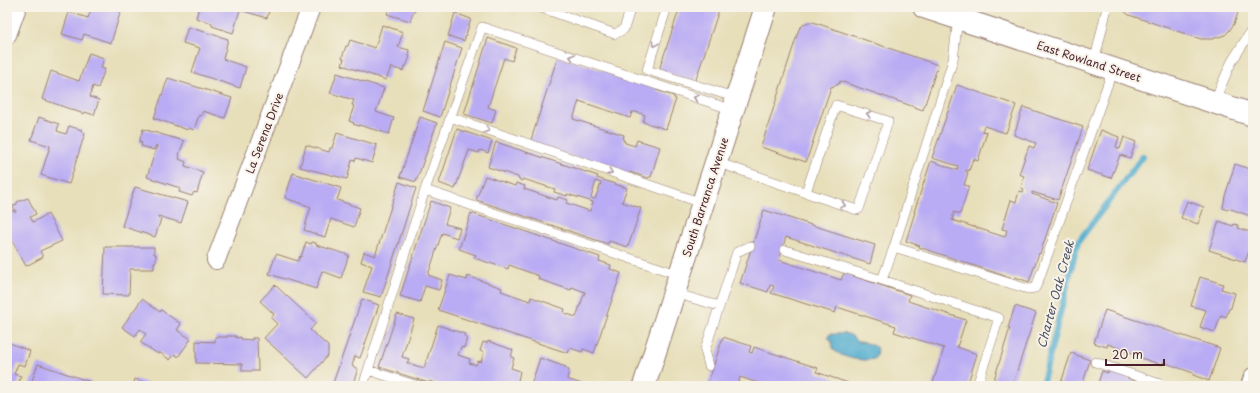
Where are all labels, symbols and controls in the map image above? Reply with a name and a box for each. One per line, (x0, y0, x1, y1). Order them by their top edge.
street label: East Rowland Street (1035, 36, 1144, 86)
one-way arrow (651, 41, 660, 48)
one-way arrow (569, 53, 576, 62)
street label: La Serena Drive (241, 90, 287, 176)
one-way arrow (692, 94, 699, 103)
one-way arrow (866, 110, 873, 119)
one-way arrow (483, 125, 490, 134)
street label: South Barranca Avenue (678, 135, 733, 259)
one-way arrow (606, 167, 613, 176)
one-way arrow (840, 200, 847, 209)
water label: Charter Oak Creek (1032, 237, 1078, 350)
scale bar (1106, 341, 1164, 367)
text: 20 m (1112, 345, 1143, 363)

